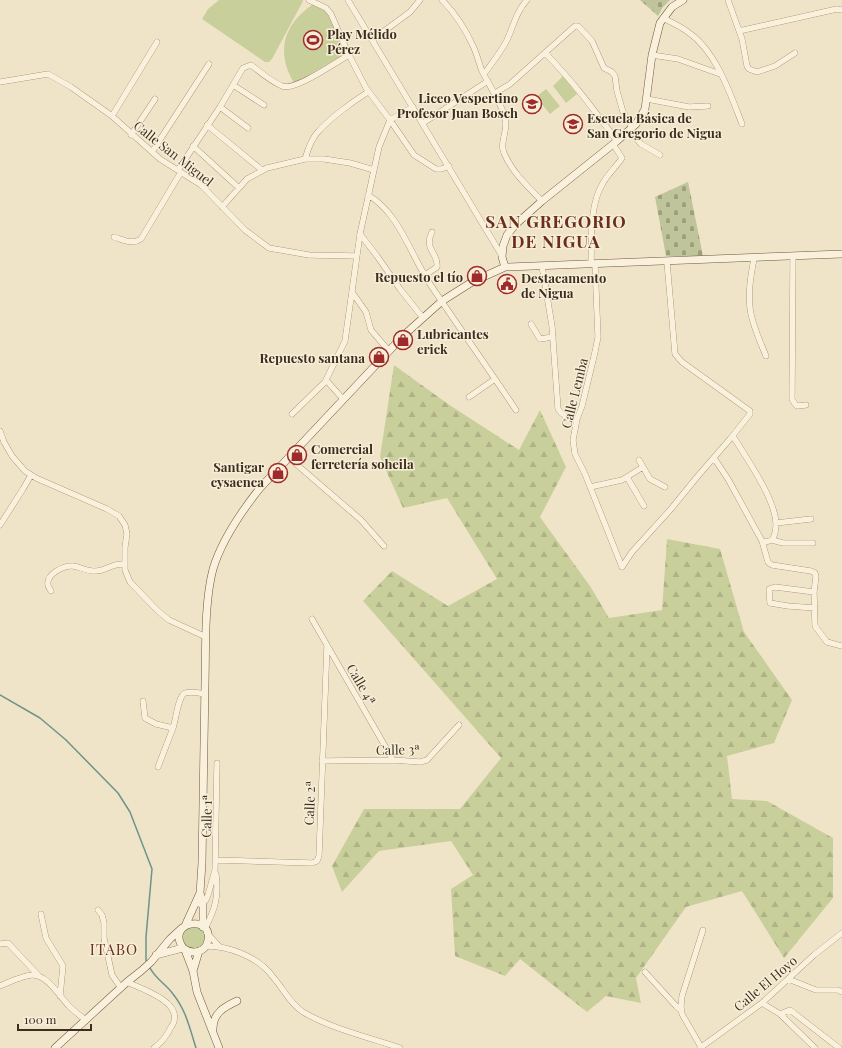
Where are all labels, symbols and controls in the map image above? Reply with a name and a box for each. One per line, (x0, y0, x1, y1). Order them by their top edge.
place label: Play Mélido Pérez (327, 25, 397, 57)
sports icon: Play Mélido Pérez (302, 29, 324, 51)
place label: Liceo Vespertino Profesor Juan Bosch (397, 89, 518, 121)
school or university icon: Liceo Vespertino Profesor Juan Bosch (521, 93, 543, 115)
place label: Escuela Básica de San Gregorio de Nigua (587, 109, 722, 141)
school or university icon: Escuela Básica de San Gregorio de Nigua (562, 113, 584, 135)
street label: Calle San Miguel (131, 116, 218, 190)
district label: SAN GREGORIO DE NIGUA (485, 210, 627, 252)
shop icon: Repuesto el tío (466, 265, 488, 287)
place label: Repuesto el tío (375, 268, 463, 285)
place label: Destacamento de Nigua (521, 269, 606, 301)
public building icon: Destacamento de Nigua (496, 273, 518, 295)
place label: Lubricantes erick (417, 325, 489, 357)
shop icon: Lubricantes erick (392, 329, 414, 351)
shop icon: Repuesto santana (368, 346, 390, 368)
place label: Repuesto santana (260, 349, 365, 366)
street label: Calle Lemba (557, 355, 591, 430)
place label: Comercial ferretería soheila (311, 440, 414, 472)
shop icon: Comercial ferretería soheila (286, 444, 308, 466)
place label: Santigar cysaenca (211, 458, 264, 490)
shop icon: Santigar cysaenca (267, 462, 289, 484)
street label: Calle 4ª (343, 660, 381, 708)
street label: Calle 3ª (376, 740, 420, 758)
street label: Calle 2ª (300, 780, 318, 826)
street label: Calle 1ª (197, 794, 215, 838)
district label: ITABO (90, 939, 138, 959)
street label: Calle El Hoyo (730, 952, 800, 1014)
scale bar (18, 1006, 91, 1032)
text: 100 m (24, 1011, 57, 1027)

